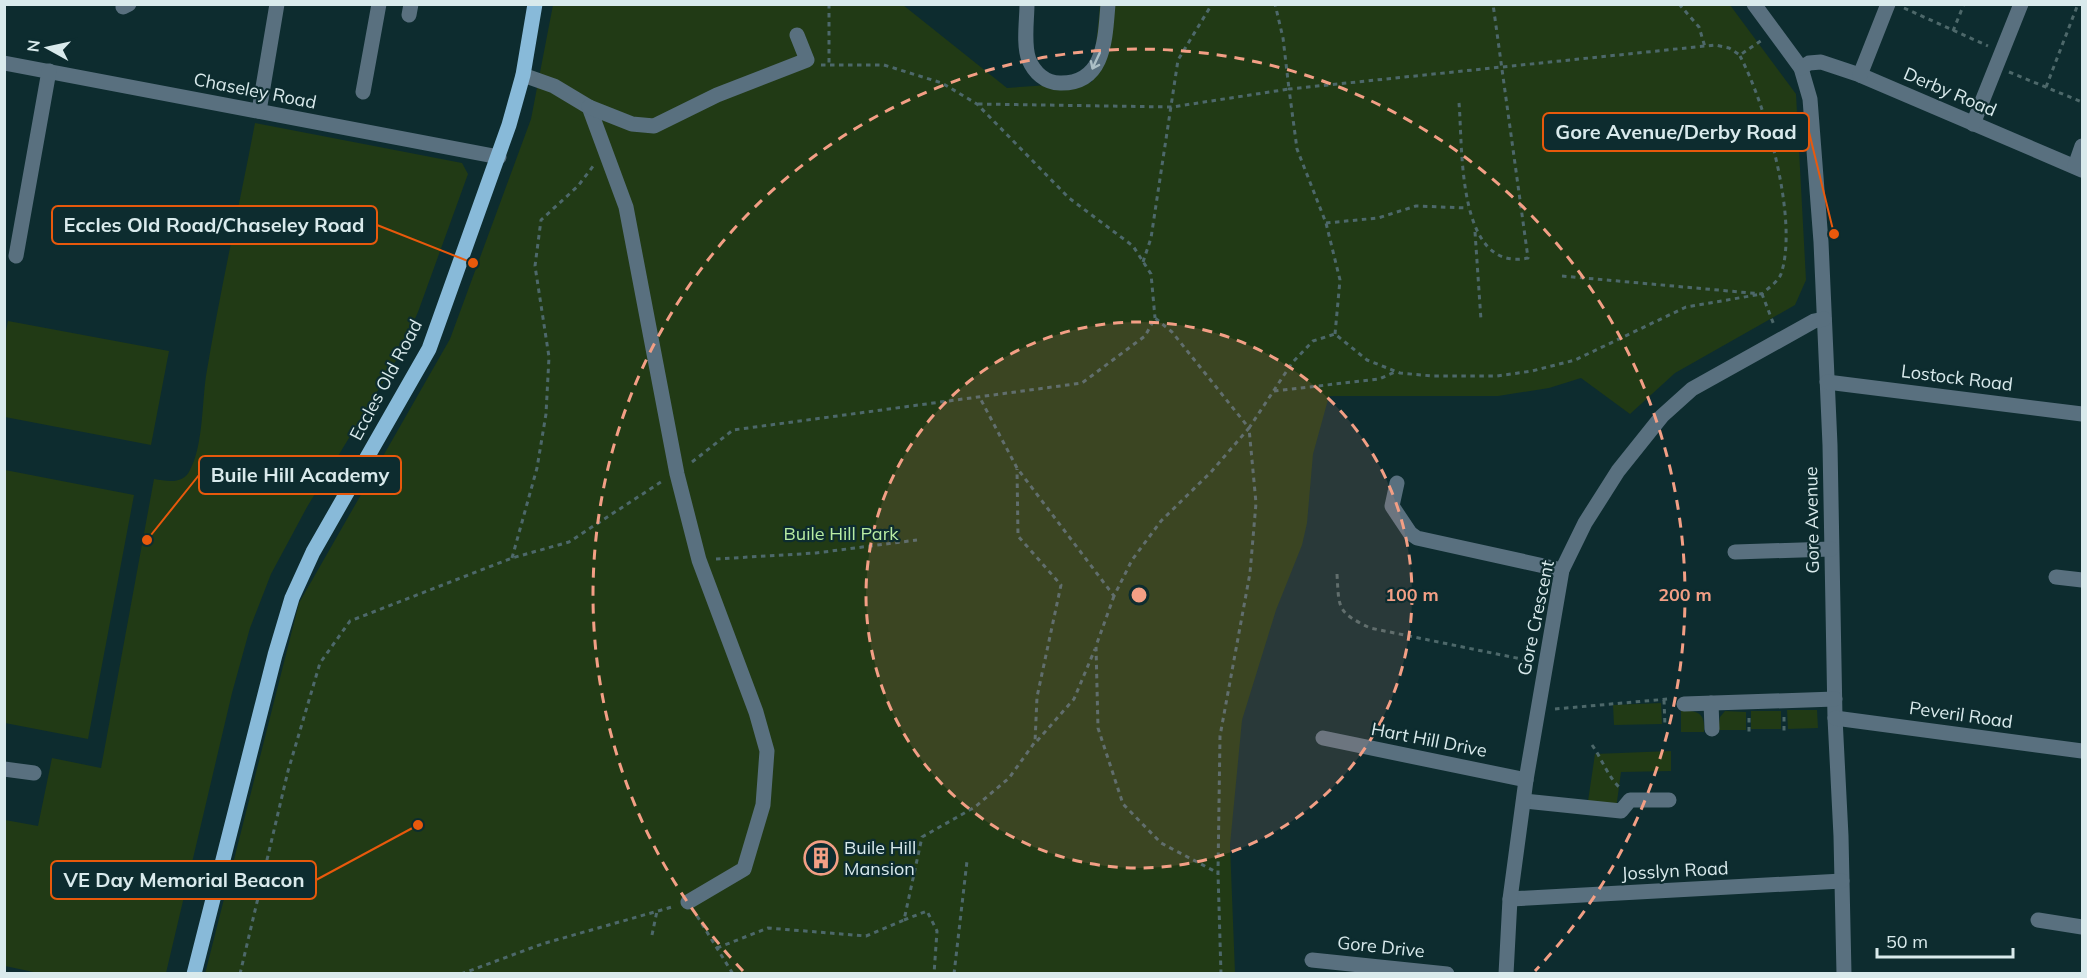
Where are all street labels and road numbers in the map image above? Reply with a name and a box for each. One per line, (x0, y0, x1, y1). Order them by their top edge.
street label: Derby Road (1900, 62, 2000, 121)
street label: Chaseley Road (192, 67, 319, 114)
street label: Eccles Old Road (344, 315, 427, 444)
street label: Lostock Road (1900, 359, 2014, 396)
street label: Gore Avenue (1799, 466, 1824, 574)
street label: Gore Crescent (1512, 558, 1559, 678)
street label: Peveril Road (1908, 696, 2014, 733)
street label: Hart Hill Drive (1369, 717, 1489, 762)
street label: Josslyn Road (1621, 856, 1729, 885)
street label: Gore Drive (1336, 930, 1426, 963)

